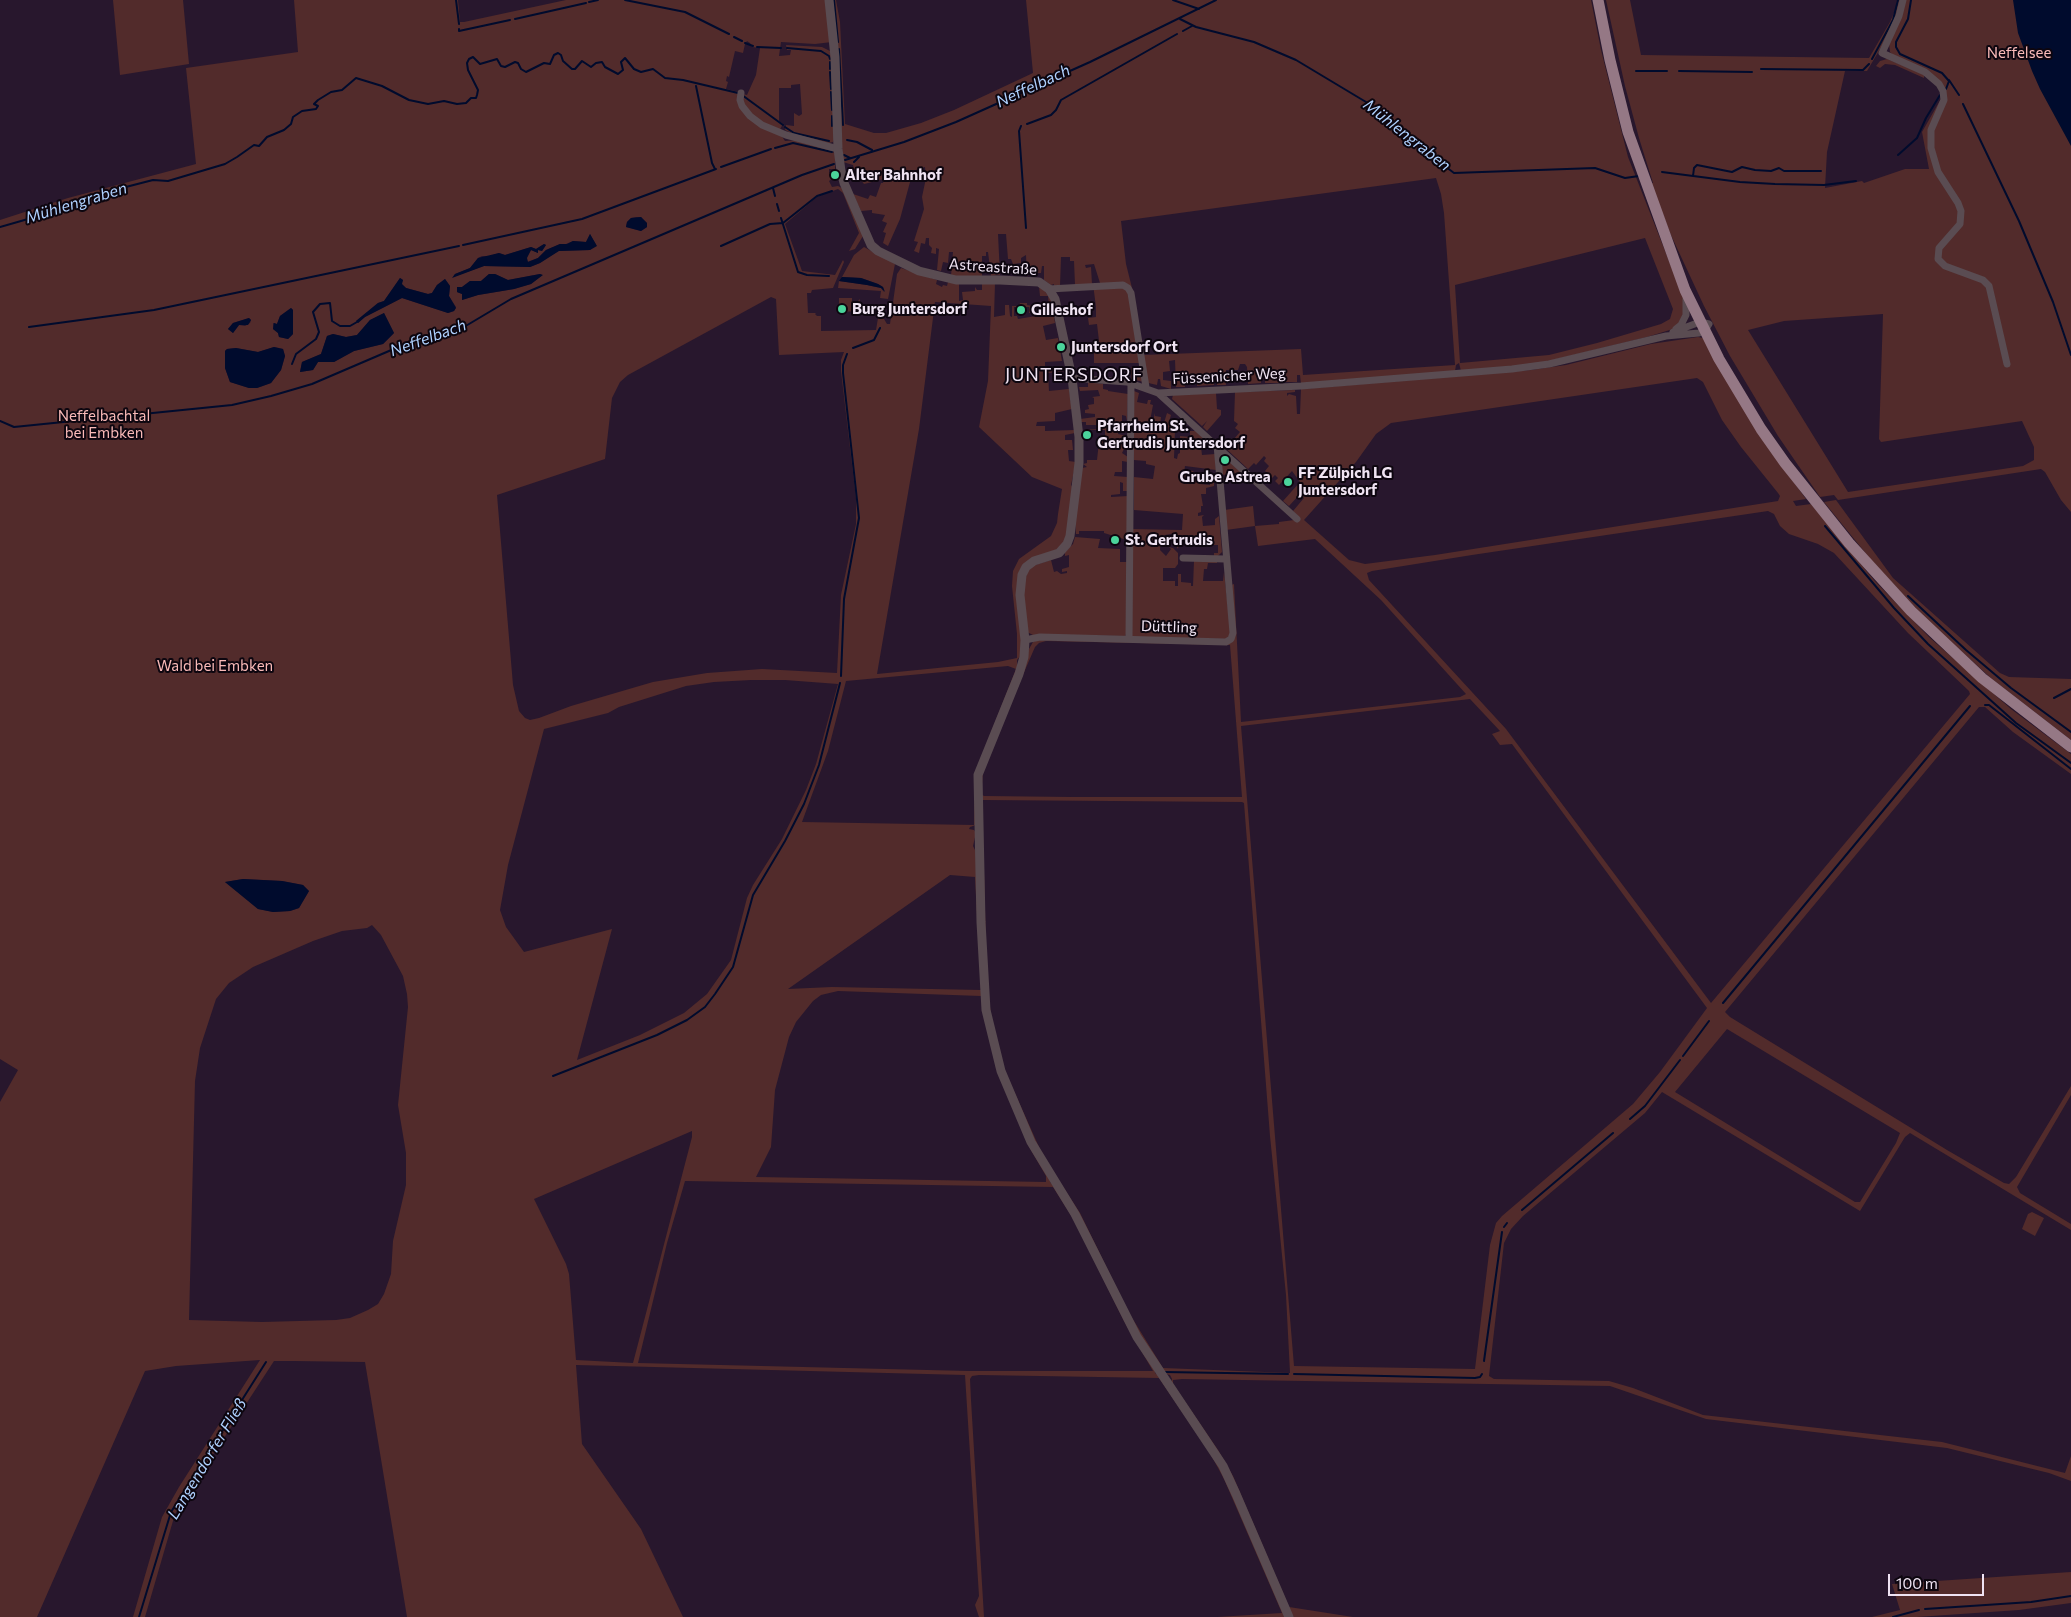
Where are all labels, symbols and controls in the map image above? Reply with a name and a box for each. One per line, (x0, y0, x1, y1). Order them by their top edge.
park label: Neffelsee (1987, 44, 2051, 62)
water label: Neffelbach (993, 60, 1073, 112)
water label: Mühlengraben (1360, 95, 1454, 175)
place label: Alter Bahnhof (845, 166, 942, 184)
marker: Alter Bahnhof (829, 169, 841, 181)
water label: Mühlengraben (23, 178, 129, 228)
street label: Astreastraße (948, 255, 1038, 279)
place label: Burg Juntersdorf (852, 300, 967, 318)
place label: Gilleshof (1031, 301, 1093, 319)
marker: Burg Juntersdorf (836, 303, 848, 315)
marker: Gilleshof (1015, 304, 1027, 316)
water label: Neffelbach (387, 315, 469, 361)
place label: Juntersdorf Ort (1071, 338, 1178, 356)
marker: Juntersdorf Ort (1055, 341, 1067, 353)
district label: JUNTERSDORF (1004, 364, 1144, 386)
street label: Füssenicher Weg (1172, 364, 1286, 388)
park label: Neffelbachtal bei Embken (58, 407, 150, 442)
place label: Pfarrheim St. Gertrudis Juntersdorf (1097, 417, 1245, 452)
marker: Pfarrheim St. Gertrudis Juntersdorf (1081, 429, 1093, 441)
marker: Grube Astrea (1219, 454, 1231, 466)
place label: FF Zülpich LG Juntersdorf (1298, 464, 1392, 499)
place label: Grube Astrea (1179, 468, 1271, 486)
marker: FF Zülpich LG Juntersdorf (1282, 476, 1294, 488)
place label: St. Gertrudis (1125, 531, 1213, 549)
marker: St. Gertrudis (1109, 534, 1121, 546)
street label: Düttling (1141, 617, 1197, 637)
park label: Wald bei Embken (157, 657, 273, 675)
water label: Langendorfer Fließ (163, 1395, 251, 1523)
scale bar (1891, 1564, 1987, 1596)
text: 100 m (1896, 1574, 1938, 1592)

